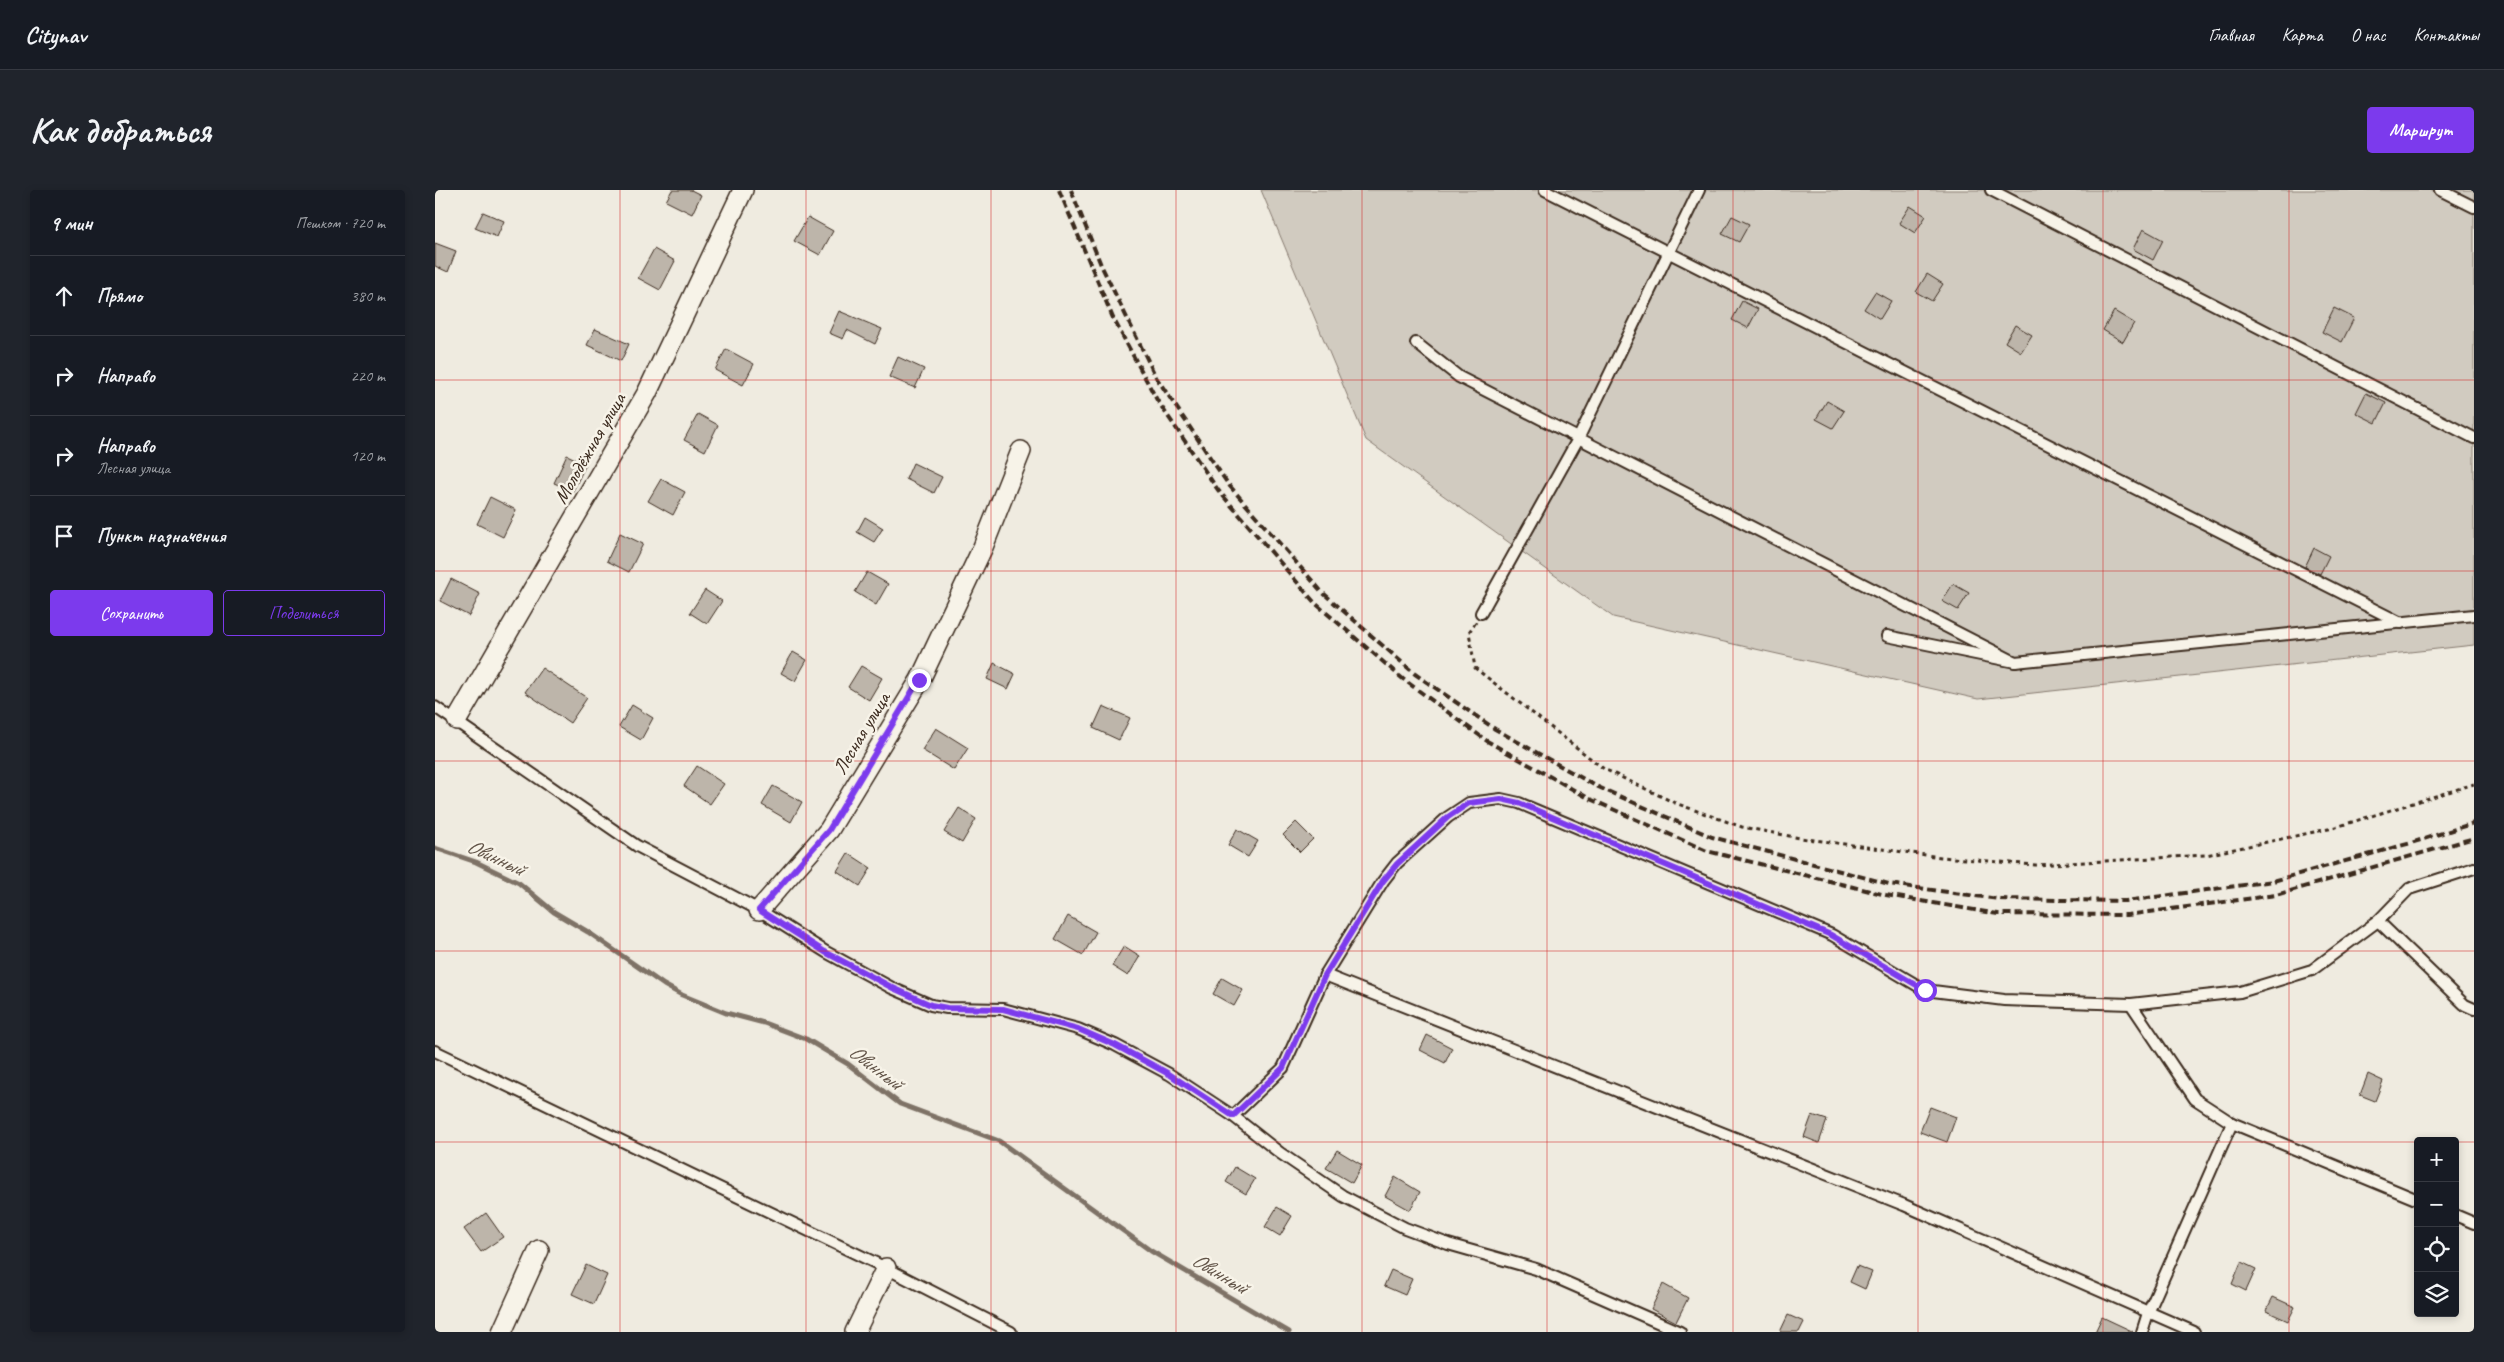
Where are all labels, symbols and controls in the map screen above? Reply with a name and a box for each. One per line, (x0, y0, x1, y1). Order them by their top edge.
text: Citynav (25, 20, 86, 50)
text: Главная (2209, 24, 2254, 46)
text: Карта (2282, 24, 2323, 46)
text: О нас (2351, 24, 2386, 46)
text: Контакты (2414, 24, 2479, 46)
button: Маршрут (2367, 107, 2474, 153)
text: Как добраться (30, 108, 211, 153)
text: 9 мин (50, 210, 92, 236)
text: Пешком · 720 m (296, 213, 385, 233)
icon: ahead (50, 282, 78, 310)
text: Прямо (97, 284, 142, 308)
text: 380 m (351, 286, 385, 306)
icon: right (50, 362, 78, 390)
text: Направо (97, 364, 155, 388)
text: 220 m (351, 366, 385, 386)
street label: Молодёжная улица (548, 387, 632, 508)
text: Направо (97, 434, 155, 458)
icon: right (50, 442, 78, 470)
text: 120 m (351, 446, 385, 466)
text: Лесная улица (97, 458, 170, 478)
icon: arrive (50, 522, 78, 550)
text: Пункт назначения (97, 524, 226, 548)
button: Сохранить (50, 590, 213, 636)
button: Поделиться (223, 590, 385, 636)
route end (908, 669, 931, 692)
street label: Лесная улица (827, 686, 897, 779)
water label: Овинный (463, 832, 533, 883)
route start (1914, 979, 1937, 1002)
water label: Овинный (844, 1038, 911, 1098)
map controls (2414, 1137, 2459, 1317)
button: + (2414, 1137, 2459, 1182)
button: − (2414, 1182, 2459, 1227)
button: locate (2414, 1227, 2459, 1272)
water label: Овинный (1187, 1246, 1256, 1302)
button: layers (2414, 1272, 2459, 1317)

